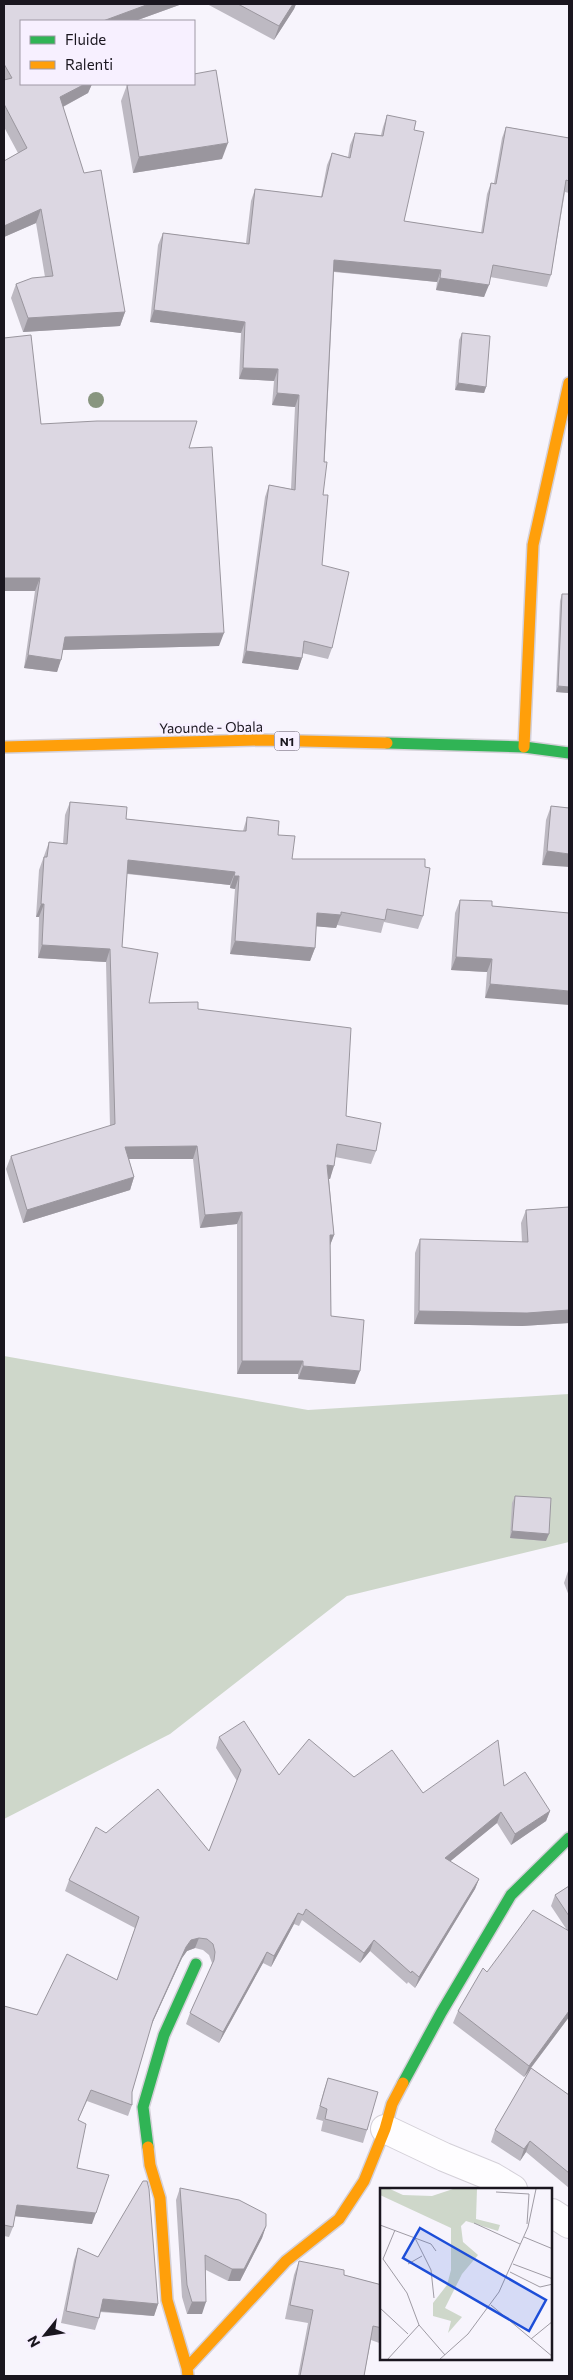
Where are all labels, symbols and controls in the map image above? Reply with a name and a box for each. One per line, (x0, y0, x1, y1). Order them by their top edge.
legend (20, 20, 195, 85)
text: Fluide (65, 30, 106, 48)
text: Ralenti (65, 55, 113, 73)
street label: Yaounde - Obala (159, 718, 263, 736)
road number: N1 (274, 731, 300, 750)
inset map (380, 2188, 553, 2360)
north arrow (20, 2310, 70, 2360)
text: N (23, 2333, 43, 2351)

